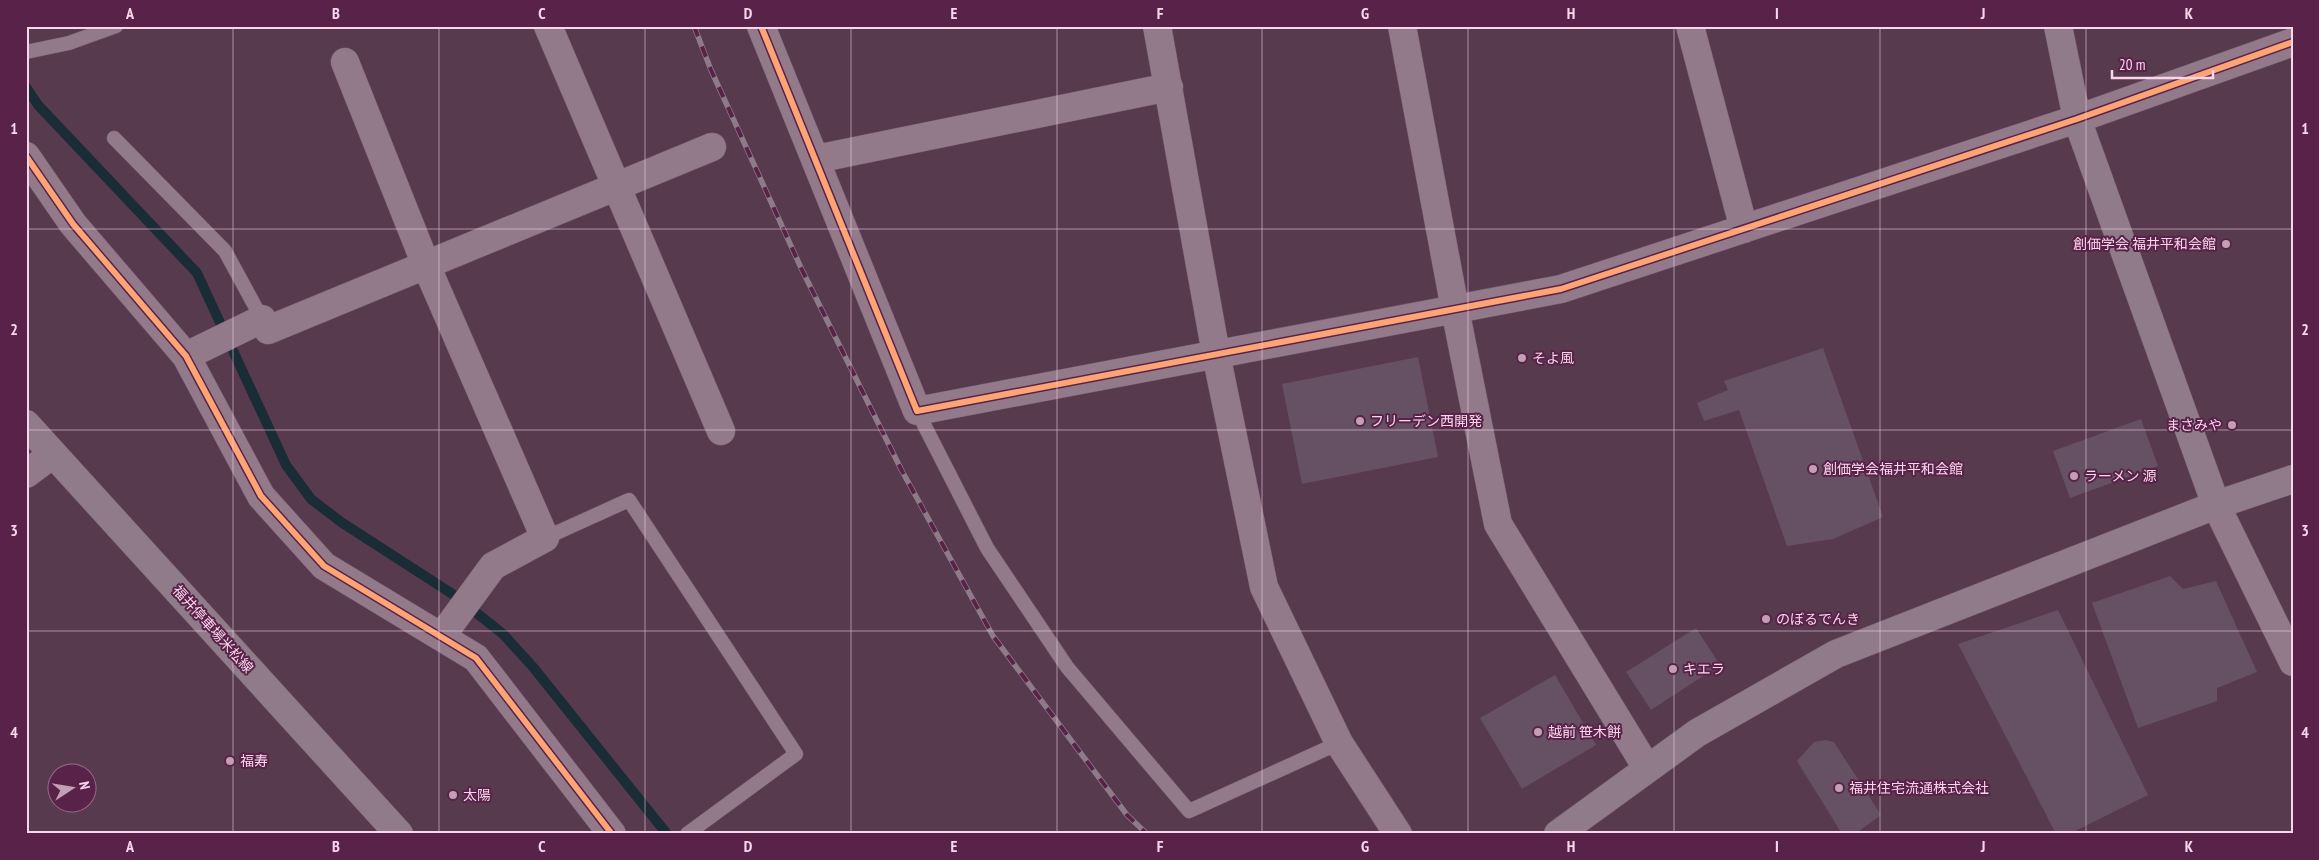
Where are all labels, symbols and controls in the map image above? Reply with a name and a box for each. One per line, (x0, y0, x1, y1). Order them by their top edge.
text: A (125, 3, 135, 23)
text: B (332, 3, 340, 23)
text: C (538, 3, 546, 23)
text: D (744, 3, 753, 23)
text: E (951, 3, 958, 23)
text: F (1157, 3, 1164, 23)
text: G (1361, 3, 1369, 23)
text: H (1567, 3, 1575, 23)
text: I (1775, 3, 1779, 23)
text: J (1980, 3, 1985, 23)
text: K (2185, 3, 2194, 23)
scale bar (2112, 48, 2213, 80)
text: 20 m (2119, 55, 2145, 74)
text: 1 (10, 118, 18, 138)
text: 1 (2301, 118, 2309, 138)
place label: 創価学会 福井平和会館 (2073, 235, 2216, 253)
marker: 創価学会 福井平和会館 (2220, 238, 2232, 250)
text: 2 (10, 319, 18, 339)
text: 2 (2301, 319, 2309, 339)
place label: そよ風 (1532, 349, 1574, 367)
marker: そよ風 (1516, 352, 1528, 364)
place label: フリーデン西開発 (1370, 412, 1482, 430)
marker: フリーデン西開発 (1354, 415, 1366, 427)
place label: まさみや (2166, 416, 2222, 434)
marker: まさみや (2226, 419, 2238, 431)
place label: 創価学会福井平和会館 (1823, 460, 1963, 478)
marker: 創価学会福井平和会館 (1807, 463, 1819, 475)
place label: ラーメン 源 (2084, 467, 2156, 485)
marker: ラーメン 源 (2068, 470, 2080, 482)
text: 3 (10, 520, 18, 540)
text: 3 (2301, 520, 2309, 540)
street label: 福井停車場米松線 (169, 581, 257, 677)
place label: のぼるでんき (1776, 610, 1860, 628)
marker: のぼるでんき (1760, 613, 1772, 625)
place label: キエラ (1683, 660, 1725, 678)
marker: キエラ (1667, 663, 1679, 675)
text: 4 (10, 722, 18, 742)
text: 4 (2301, 722, 2309, 742)
place label: 越前 笹木餅 (1548, 723, 1621, 741)
marker: 越前 笹木餅 (1532, 726, 1544, 738)
place label: 福寿 (240, 752, 268, 770)
marker: 福寿 (224, 755, 236, 767)
north arrow (48, 762, 98, 812)
place label: 福井住宅流通株式会社 (1849, 779, 1989, 797)
text: N (75, 780, 94, 791)
marker: 福井住宅流通株式会社 (1833, 782, 1845, 794)
place label: 太陽 (463, 786, 491, 804)
marker: 太陽 (447, 789, 459, 801)
text: A (125, 836, 135, 856)
text: B (332, 836, 340, 856)
text: C (538, 836, 546, 856)
text: D (744, 836, 753, 856)
text: E (951, 836, 958, 856)
text: F (1157, 836, 1164, 856)
text: G (1361, 836, 1369, 856)
text: H (1567, 836, 1575, 856)
text: I (1775, 836, 1779, 856)
text: J (1980, 836, 1985, 856)
text: K (2185, 836, 2194, 856)

